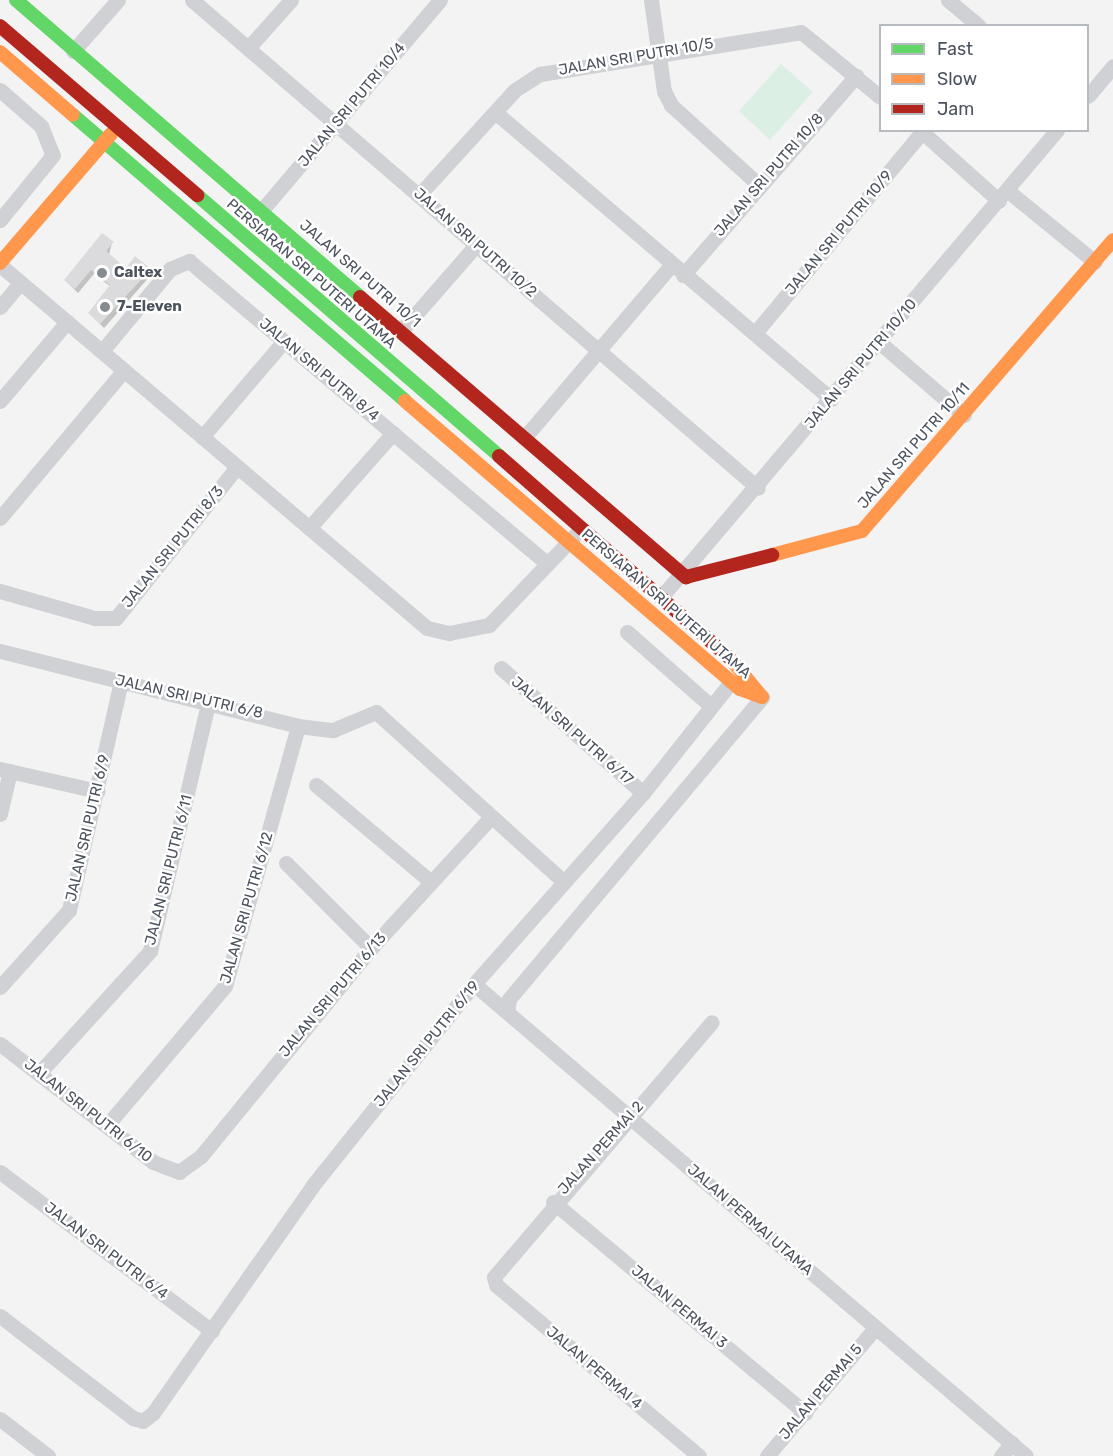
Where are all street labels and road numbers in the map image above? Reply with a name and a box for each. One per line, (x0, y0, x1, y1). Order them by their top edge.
street label: JALAN SRI PUTRI 10/5 (557, 35, 715, 79)
street label: JALAN SRI PUTRI 10/4 (295, 39, 409, 171)
street label: JALAN SRI PUTRI 10/8 (711, 110, 827, 240)
street label: JALAN SRI PUTRI 10/9 (782, 167, 896, 299)
street label: JALAN SRI PUTRI 10/2 (410, 185, 540, 301)
street label: PERSIARAN SRI PUTERI UTAMA (223, 196, 399, 352)
street label: JALAN SRI PUTRI 10/1 (296, 217, 424, 331)
street label: JALAN SRI PUTRI 10/10 (801, 295, 921, 433)
street label: JALAN SRI PUTRI 8/4 (256, 315, 382, 425)
street label: JALAN SRI PUTRI 10/11 (854, 379, 974, 513)
street label: JALAN SRI PUTRI 8/3 (118, 483, 228, 611)
street label: PERSIARAN SRI PUTERI UTAMA (578, 526, 754, 682)
street label: JALAN SRI PUTRI 6/8 (114, 671, 264, 723)
street label: JALAN SRI PUTRI 6/17 (507, 673, 637, 789)
street label: JALAN SRI PUTRI 6/9 (62, 753, 114, 903)
street label: JALAN SRI PUTRI 6/11 (142, 793, 196, 947)
street label: JALAN SRI PUTRI 6/12 (217, 830, 277, 986)
street label: JALAN SRI PUTRI 6/13 (276, 929, 390, 1061)
street label: JALAN SRI PUTRI 6/19 (371, 977, 483, 1111)
street label: JALAN SRI PUTRI 6/10 (20, 1055, 156, 1167)
street label: JALAN PERMAI 2 (554, 1098, 648, 1198)
street label: JALAN PERMAI UTAMA (684, 1161, 816, 1279)
street label: JALAN SRI PUTRI 6/4 (41, 1199, 171, 1303)
street label: JALAN PERMAI 3 (628, 1262, 730, 1352)
street label: JALAN PERMAI 4 (542, 1323, 646, 1413)
street label: JALAN PERMAI 5 (776, 1341, 866, 1443)

